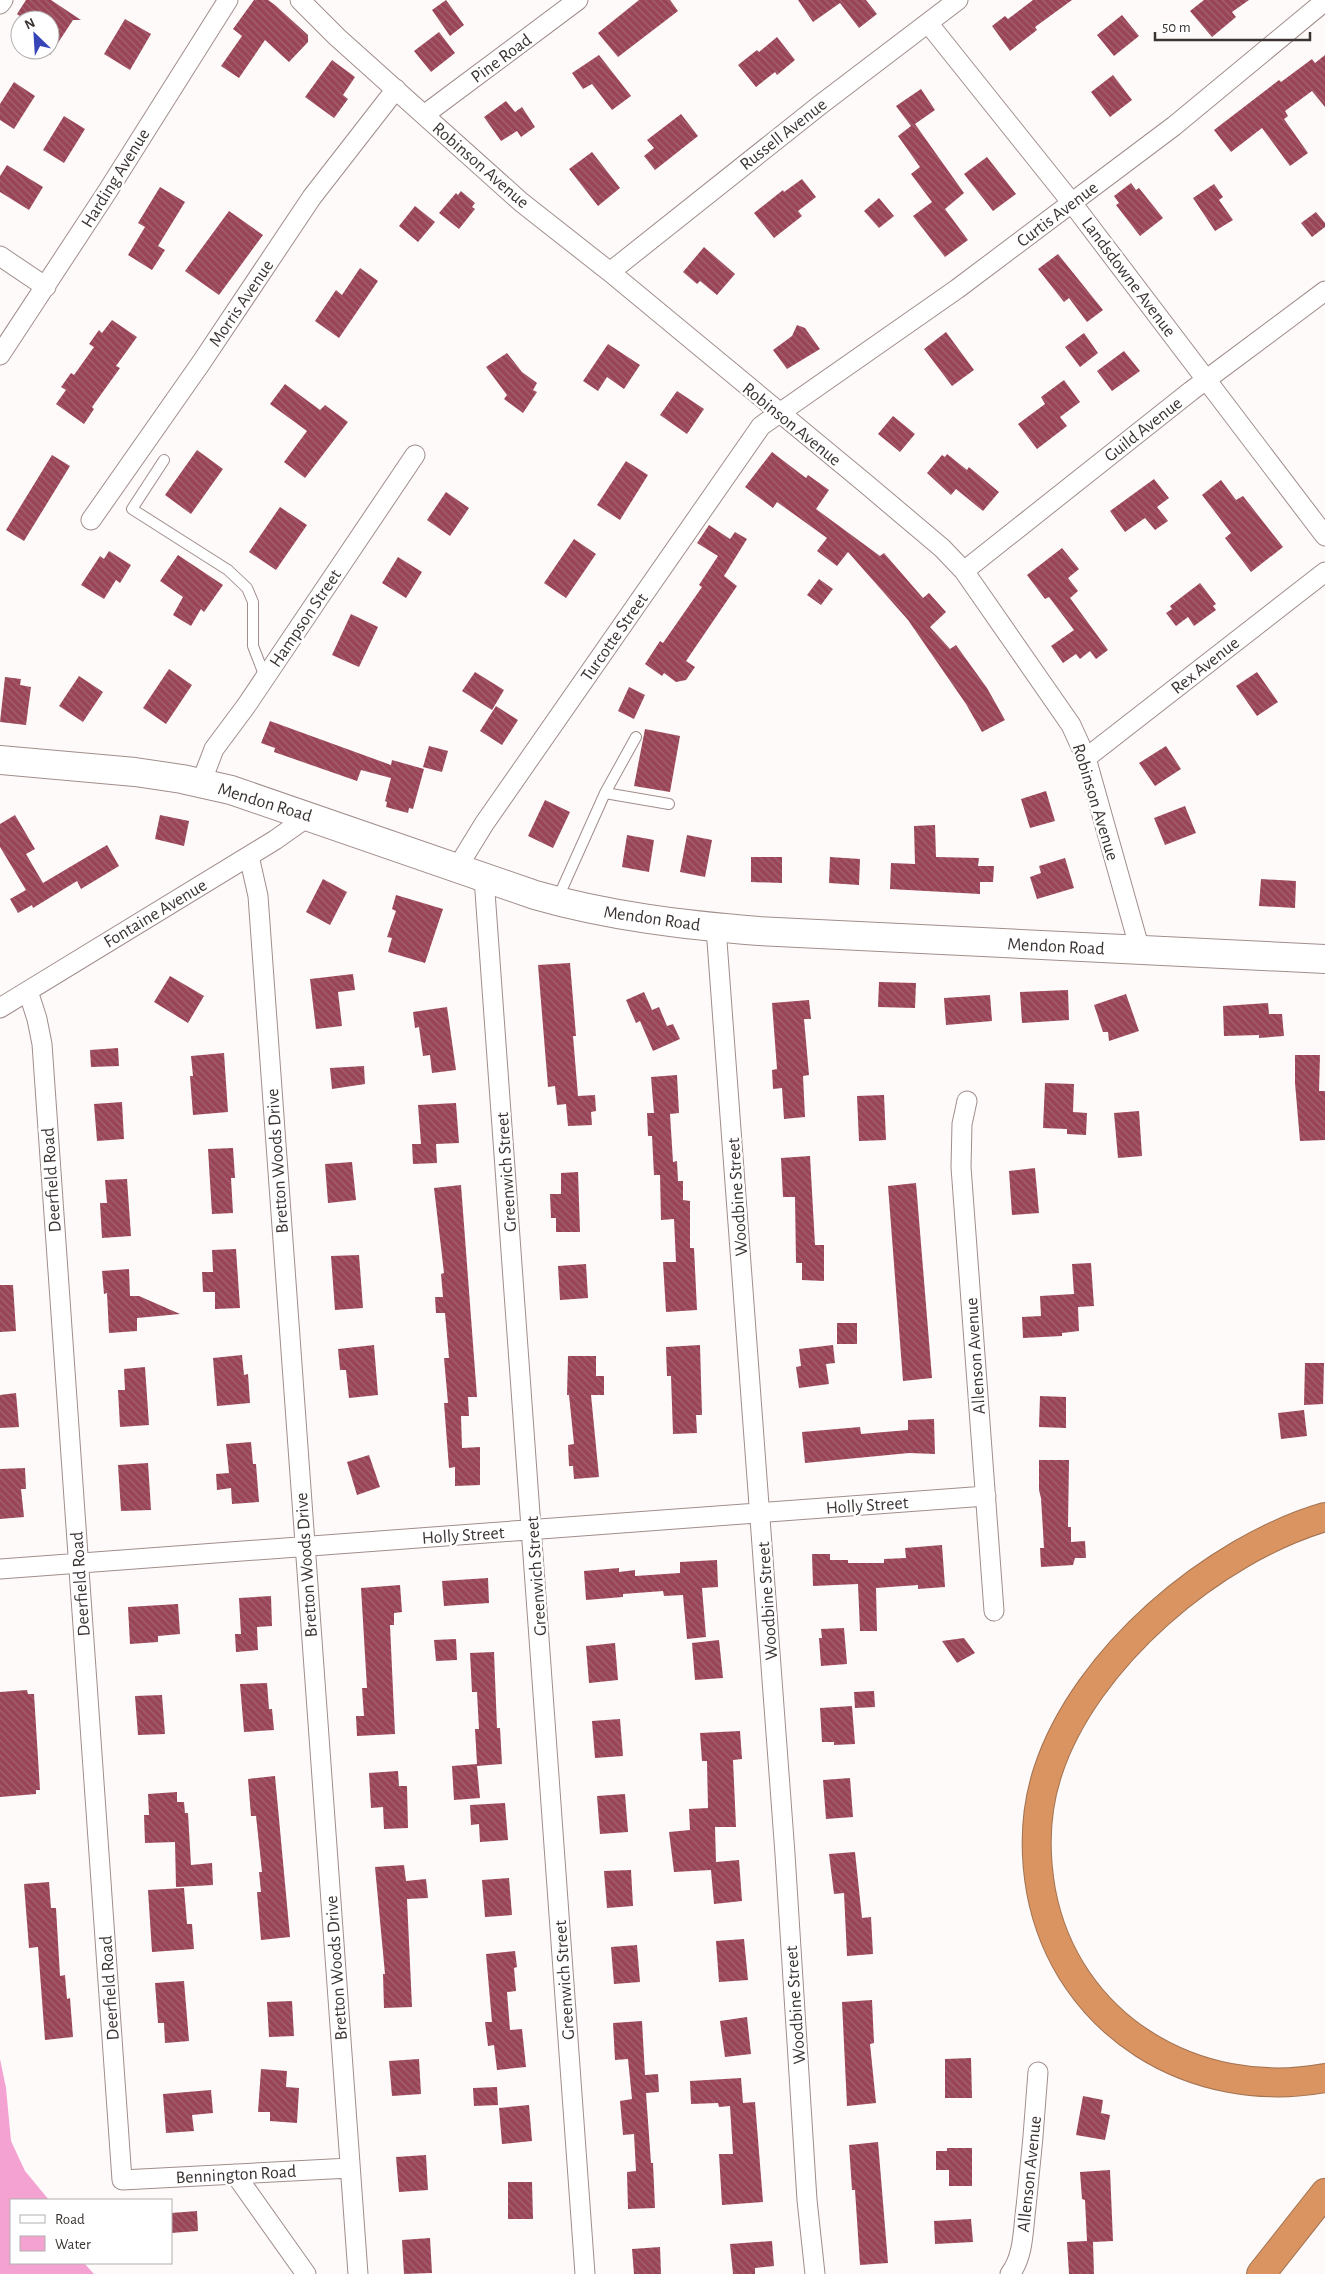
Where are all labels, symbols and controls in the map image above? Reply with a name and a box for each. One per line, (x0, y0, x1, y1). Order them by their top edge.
north arrow (10, 10, 60, 60)
scale bar (1155, 10, 1310, 42)
text: N (23, 16, 37, 33)
text: 50 m (1162, 20, 1191, 35)
street label: Pine Road (468, 31, 535, 87)
street label: Russell Avenue (737, 95, 830, 174)
street label: Robinson Avenue (429, 119, 532, 212)
street label: Harding Avenue (78, 126, 153, 231)
street label: Curtis Avenue (1014, 179, 1101, 251)
street label: Landsdowne Avenue (1078, 215, 1179, 341)
street label: Morris Avenue (206, 257, 277, 350)
street label: Robinson Avenue (739, 380, 844, 470)
street label: Guild Avenue (1101, 394, 1186, 466)
street label: Hampson Street (267, 566, 345, 671)
street label: Turcotte Street (578, 590, 652, 685)
street label: Rex Avenue (1168, 634, 1243, 698)
street label: Robinson Avenue (1069, 742, 1121, 863)
street label: Mendon Road (215, 780, 314, 826)
street label: Fontaine Avenue (101, 876, 210, 952)
street label: Mendon Road (602, 903, 701, 935)
street label: Mendon Road (1007, 935, 1105, 959)
street label: Bretton Woods Drive (264, 1088, 292, 1234)
street label: Greenwich Street (494, 1111, 520, 1232)
street label: Deerfield Road (39, 1127, 65, 1233)
street label: Woodbine Street (725, 1137, 751, 1257)
street label: Allenson Avenue (963, 1297, 989, 1415)
street label: Bretton Woods Drive (293, 1492, 321, 1638)
street label: Holly Street (825, 1494, 909, 1518)
street label: Greenwich Street (524, 1515, 550, 1636)
street label: Holly Street (421, 1524, 505, 1548)
street label: Deerfield Road (68, 1531, 94, 1637)
street label: Woodbine Street (755, 1541, 781, 1661)
street label: Bretton Woods Drive (323, 1895, 351, 2041)
street label: Greenwich Street (552, 1919, 578, 2040)
street label: Deerfield Road (97, 1935, 123, 2041)
street label: Woodbine Street (783, 1945, 809, 2065)
street label: Allenson Avenue (1015, 2115, 1045, 2233)
street label: Bennington Road (175, 2163, 297, 2187)
legend (10, 2199, 172, 2264)
text: Road (55, 2212, 85, 2227)
text: Water (55, 2237, 91, 2252)

